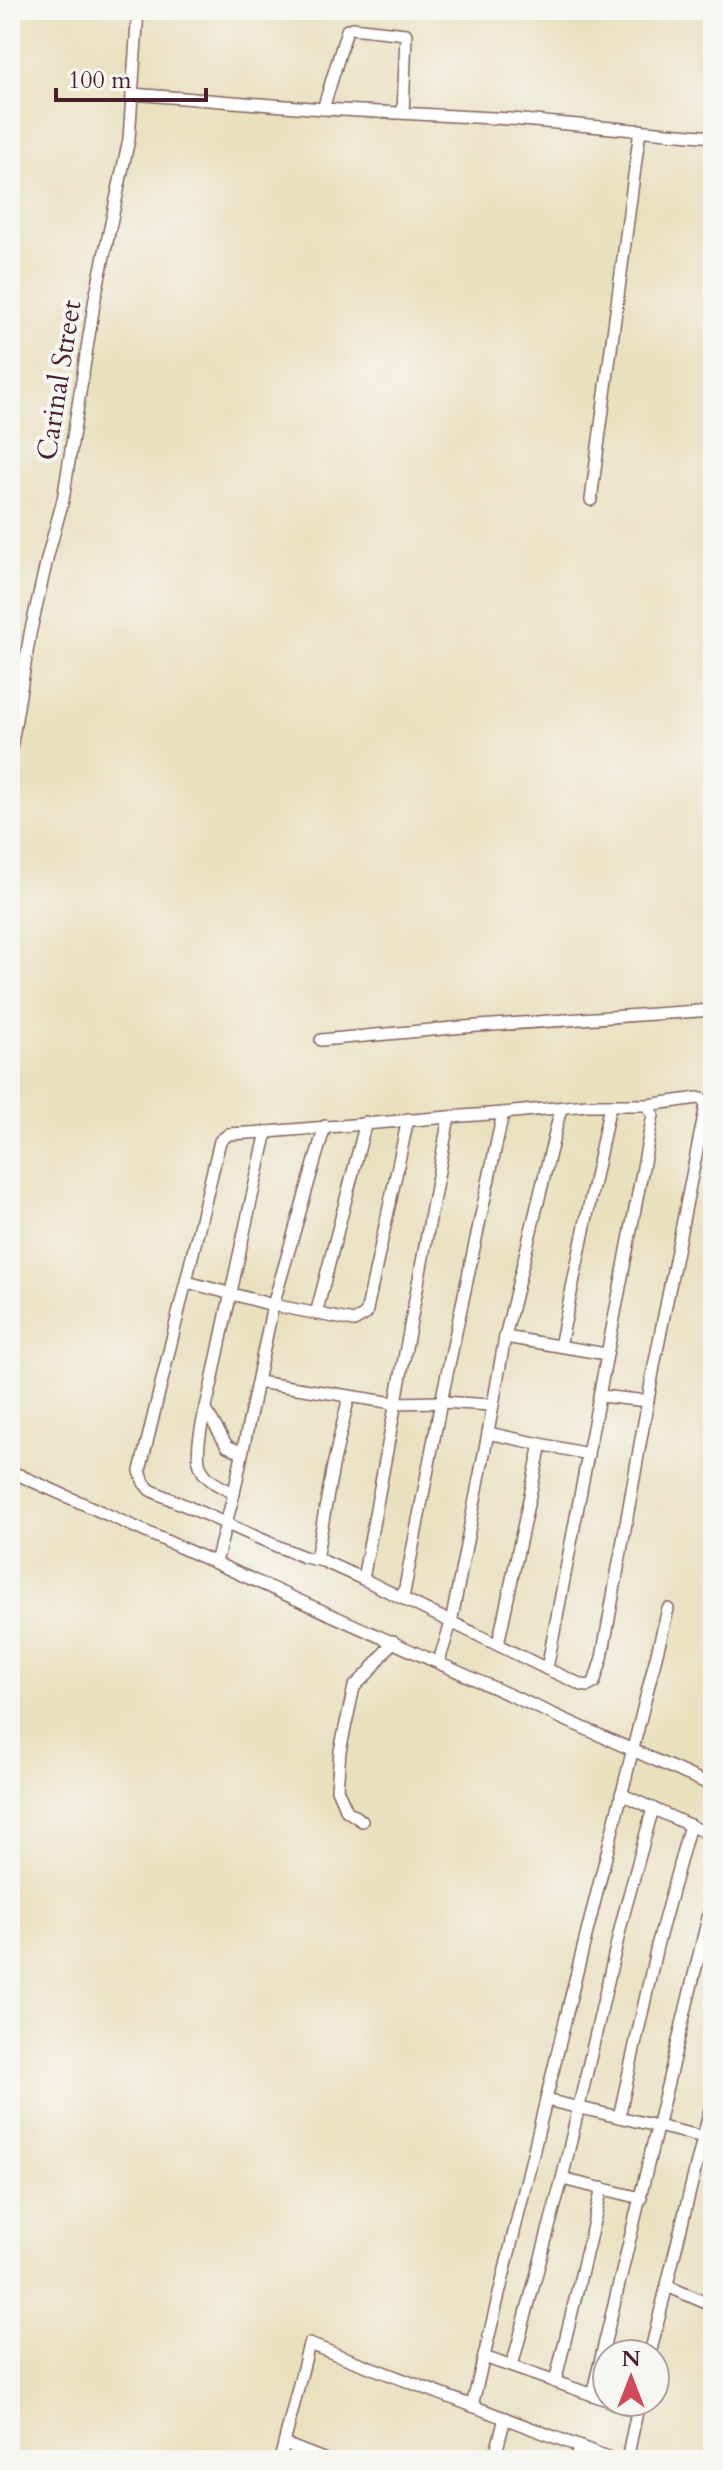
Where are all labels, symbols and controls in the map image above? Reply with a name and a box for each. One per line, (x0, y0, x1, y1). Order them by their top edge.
scale bar (56, 52, 206, 102)
text: 100 m (68, 64, 132, 97)
street label: Carinal Street (28, 297, 90, 463)
north arrow (591, 2338, 671, 2418)
text: N (621, 2344, 641, 2374)

